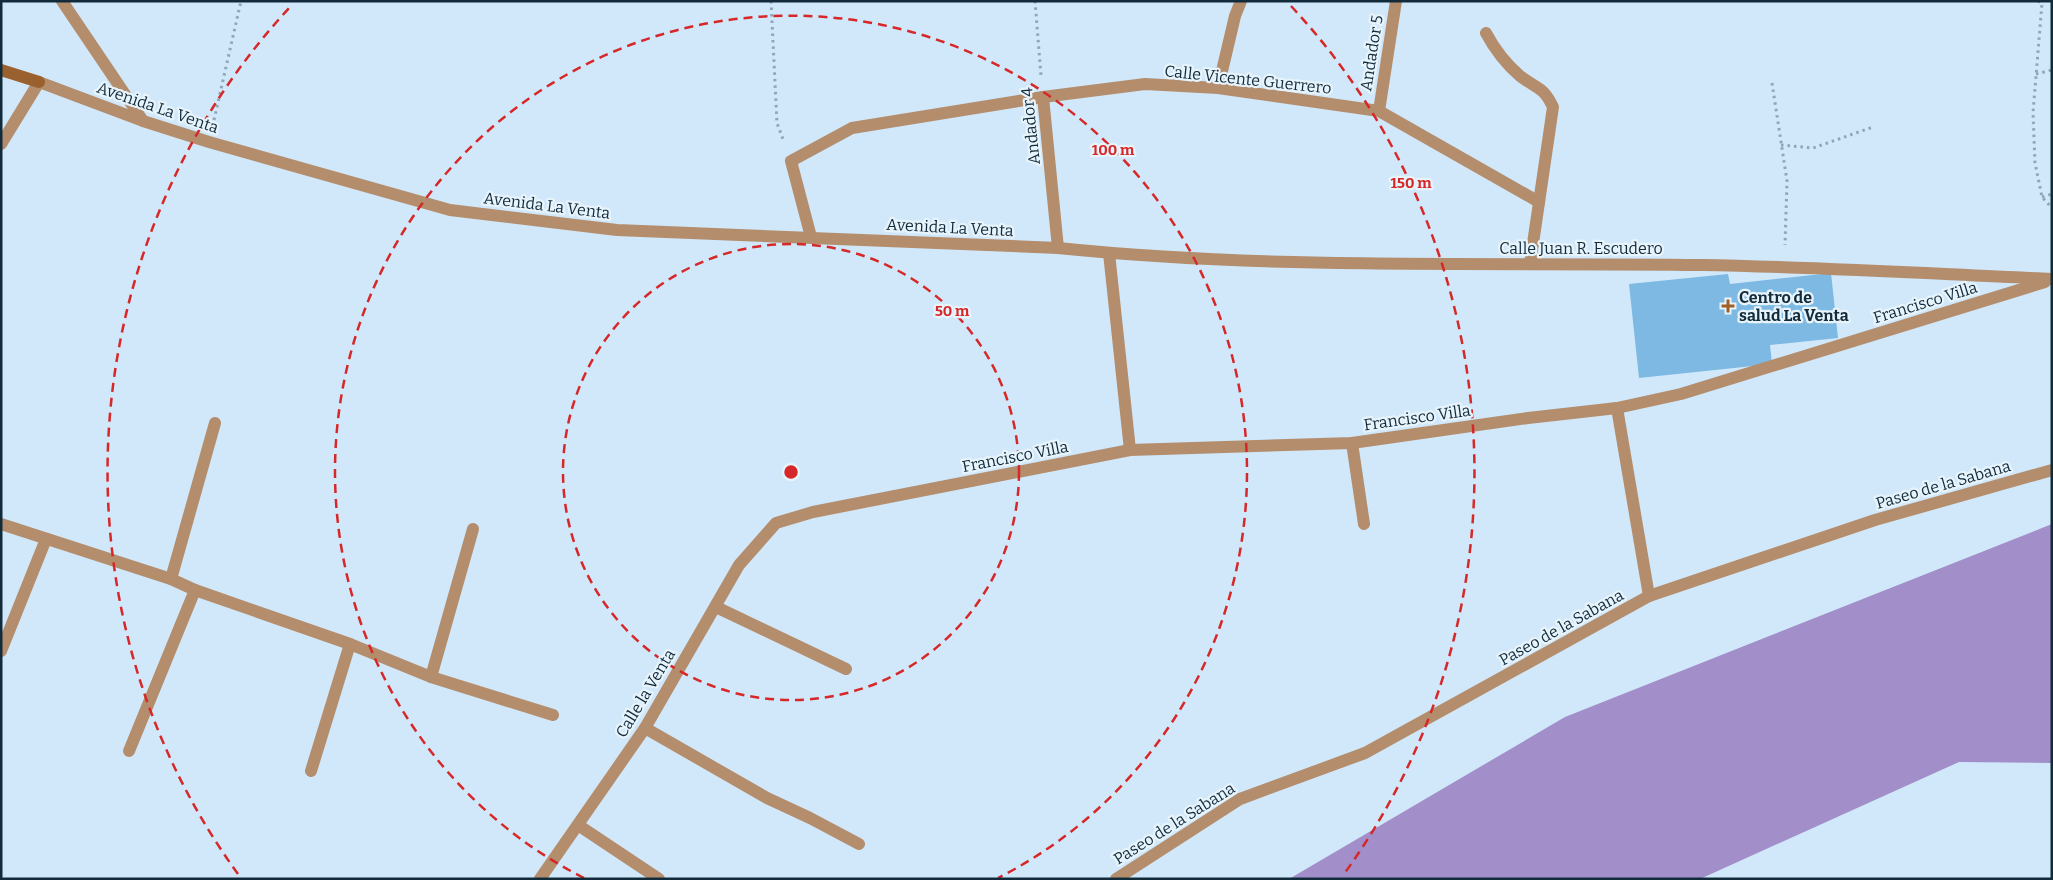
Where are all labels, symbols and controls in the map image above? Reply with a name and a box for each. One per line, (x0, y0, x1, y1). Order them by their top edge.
street label: Andador 5 (1356, 14, 1387, 92)
street label: Calle Vicente Guerrero (1163, 61, 1332, 98)
street label: Avenida La Venta (95, 78, 221, 137)
street label: Andador 4 (1017, 86, 1044, 165)
text: 100 m (1092, 141, 1135, 159)
text: 150 m (1390, 174, 1432, 192)
street label: Avenida La Venta (483, 188, 612, 223)
street label: Avenida La Venta (886, 215, 1014, 240)
street label: Calle Juan R. Escudero (1499, 239, 1663, 258)
street label: Francisco Villa (1871, 278, 1980, 327)
place label: Centro de salud La Venta (1739, 288, 1849, 325)
marker: Centro de salud La Venta (1721, 299, 1735, 313)
text: 50 m (935, 302, 970, 320)
street label: Francisco Villa (1362, 401, 1472, 434)
street label: Francisco Villa (960, 437, 1070, 476)
street label: Paseo de la Sabana (1874, 456, 2013, 513)
centre of rings (782, 463, 800, 481)
street label: Paseo de la Sabana (1496, 585, 1627, 670)
street label: Calle la Venta (612, 646, 679, 741)
street label: Paseo de la Sabana (1110, 778, 1239, 868)

